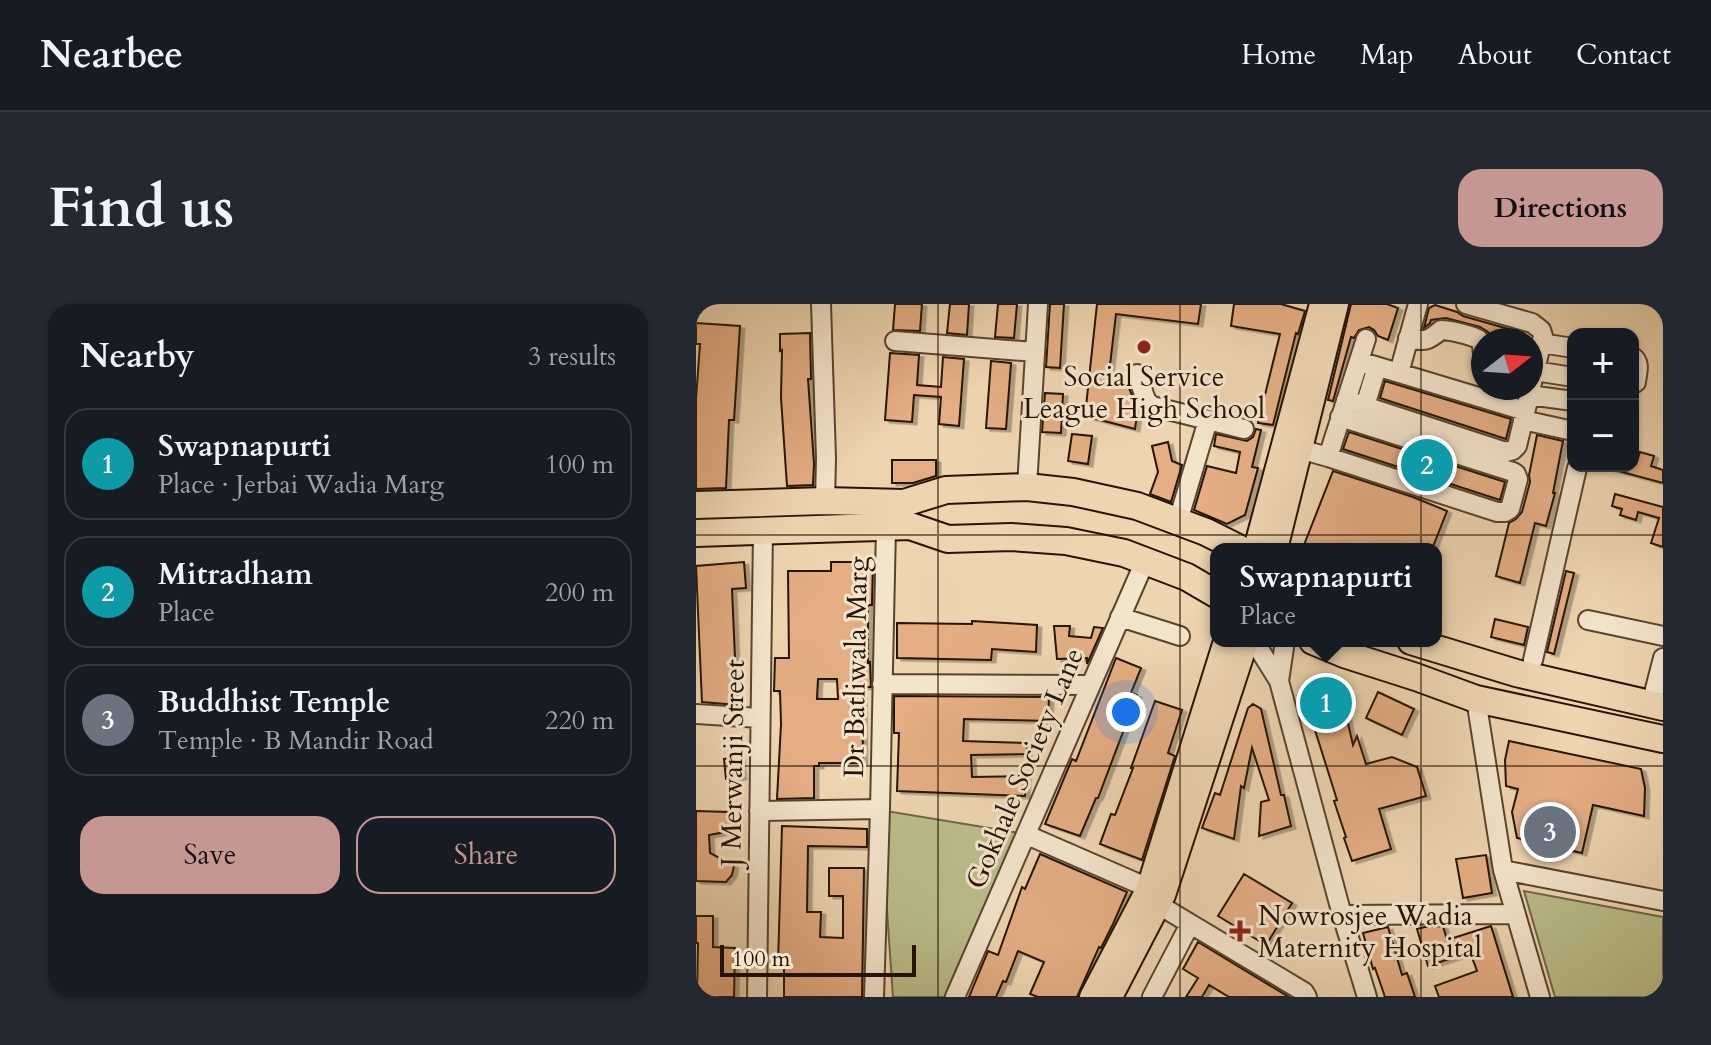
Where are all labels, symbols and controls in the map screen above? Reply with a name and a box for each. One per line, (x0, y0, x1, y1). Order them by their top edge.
text: Nearbee (40, 29, 183, 81)
text: Home (1241, 36, 1316, 74)
text: Map (1360, 36, 1414, 74)
text: About (1458, 36, 1532, 74)
text: Contact (1576, 36, 1671, 74)
button: Directions (1458, 169, 1663, 247)
text: Find us (48, 171, 234, 246)
north arrow (1471, 328, 1543, 400)
map controls (1567, 328, 1639, 472)
button: + (1567, 328, 1639, 400)
text: Nearby (80, 333, 195, 379)
marker: Social Service League High School (1135, 338, 1153, 356)
text: 3 results (528, 339, 616, 374)
place label: Social Service League High School (1023, 358, 1265, 428)
button: − (1567, 400, 1639, 472)
text: Swapnapurti (158, 426, 331, 467)
pin: 2 (1401, 435, 1453, 495)
text: 1 (101, 447, 115, 482)
text: 100 m (545, 447, 614, 482)
text: Place · Jerbai Wadia Marg (158, 467, 444, 502)
popup (1210, 543, 1442, 647)
text: Mitradham (158, 554, 312, 595)
street label: Dr Batliwala Marg (835, 556, 877, 778)
text: Swapnapurti (1239, 557, 1413, 598)
text: 2 (101, 575, 115, 610)
text: 200 m (545, 575, 614, 610)
text: Place (158, 595, 215, 630)
text: Place (1239, 598, 1296, 633)
street label: Gokhale Society Lane (957, 642, 1093, 895)
street label: J Merwanji Street (712, 659, 754, 871)
pin: 1 (1300, 673, 1352, 733)
text: Buddhist Temple (158, 682, 390, 723)
your location (1106, 692, 1146, 732)
text: 3 (101, 703, 115, 738)
text: 220 m (545, 703, 614, 738)
text: Temple · B Mandir Road (158, 723, 434, 758)
pin: 3 (1524, 802, 1576, 862)
button: Save (80, 816, 340, 894)
button: Share (356, 816, 616, 894)
place label: Nowrosjee Wadia Maternity Hospital (1258, 897, 1482, 967)
marker: Nowrosjee Wadia Maternity Hospital (1229, 920, 1251, 942)
scale bar (720, 941, 916, 977)
text: 100 m (732, 944, 790, 974)

